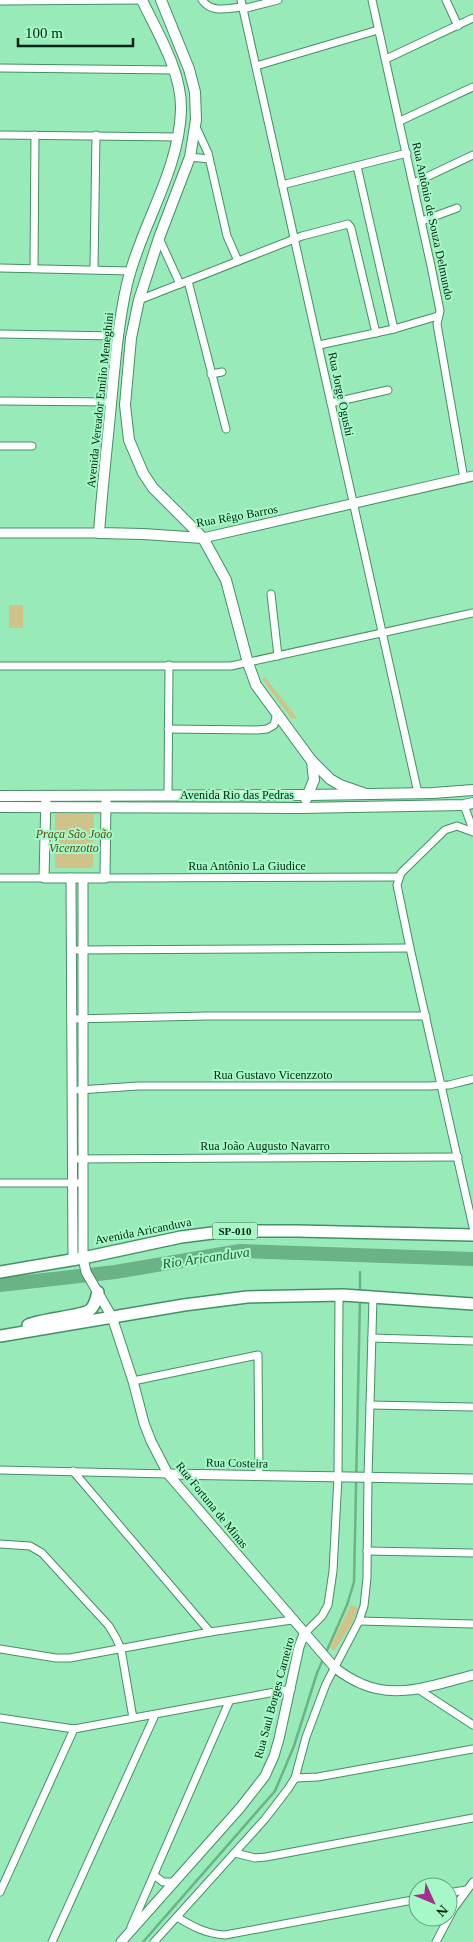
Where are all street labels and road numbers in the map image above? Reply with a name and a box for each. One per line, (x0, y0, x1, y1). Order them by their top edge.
street label: Rua Antônio de Souza Delmundo (409, 141, 457, 301)
street label: Avenida Vereador Emílio Meneghini (84, 311, 116, 489)
street label: Rua Jorge Ogushi (325, 351, 357, 438)
street label: Rua Rêgo Barros (195, 502, 279, 530)
street label: Avenida Rio das Pedras (180, 788, 294, 802)
street label: Rua Antônio La Giudice (188, 859, 306, 873)
street label: Rua Gustavo Vicenzzoto (213, 1068, 333, 1082)
street label: Rua João Augusto Navarro (200, 1139, 330, 1153)
street label: Avenida Aricanduva (94, 1215, 193, 1247)
road number: SP-010 (212, 1222, 258, 1240)
street label: Rua Costeira (206, 1455, 269, 1471)
street label: Rua Fortuna de Minas (173, 1459, 251, 1551)
street label: Rua Saul Borges Carneiro (251, 1636, 297, 1760)

